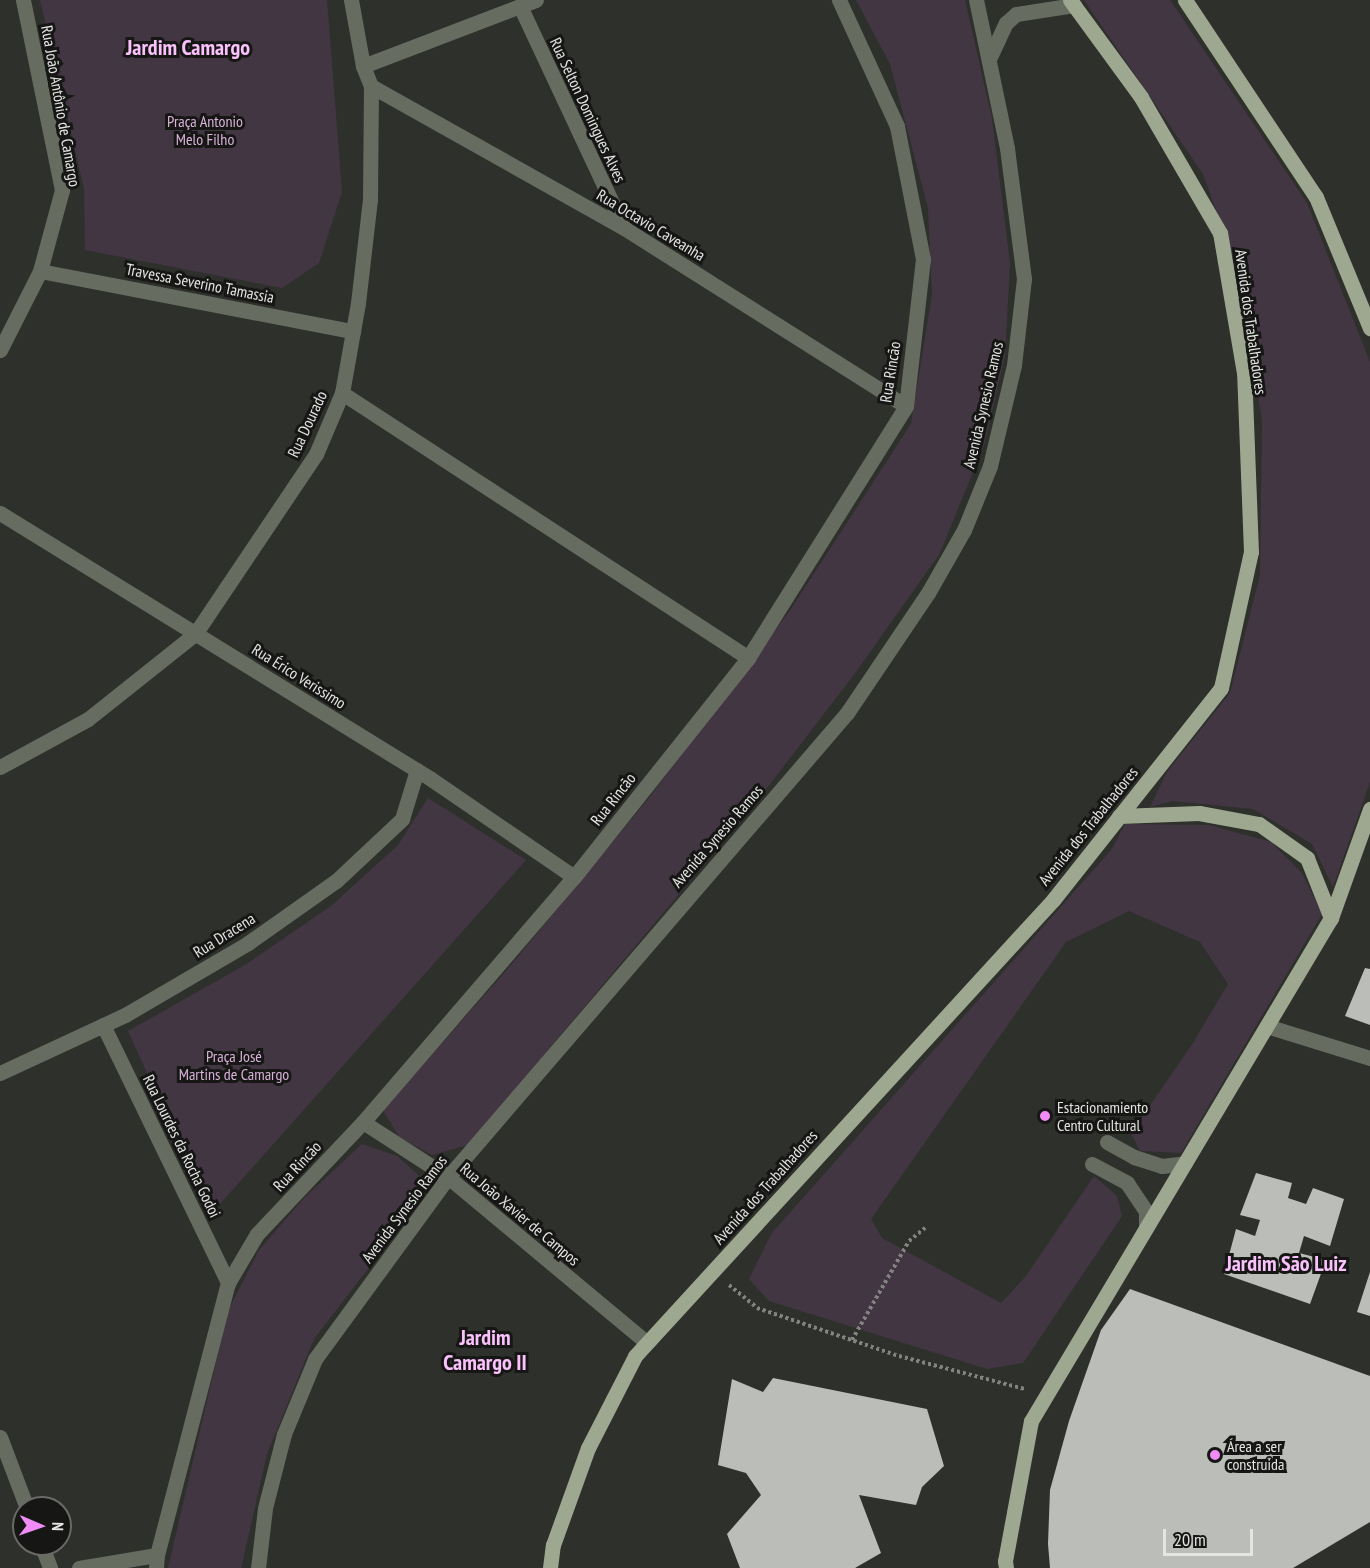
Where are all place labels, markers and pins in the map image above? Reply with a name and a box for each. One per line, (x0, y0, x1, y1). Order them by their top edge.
place label: Estacionamiento Centro Cultural (1057, 1097, 1148, 1135)
marker: Estacionamiento Centro Cultural (1038, 1109, 1052, 1123)
place label: Área a ser construida (1227, 1436, 1284, 1474)
marker: Área a ser construida (1208, 1448, 1222, 1462)

